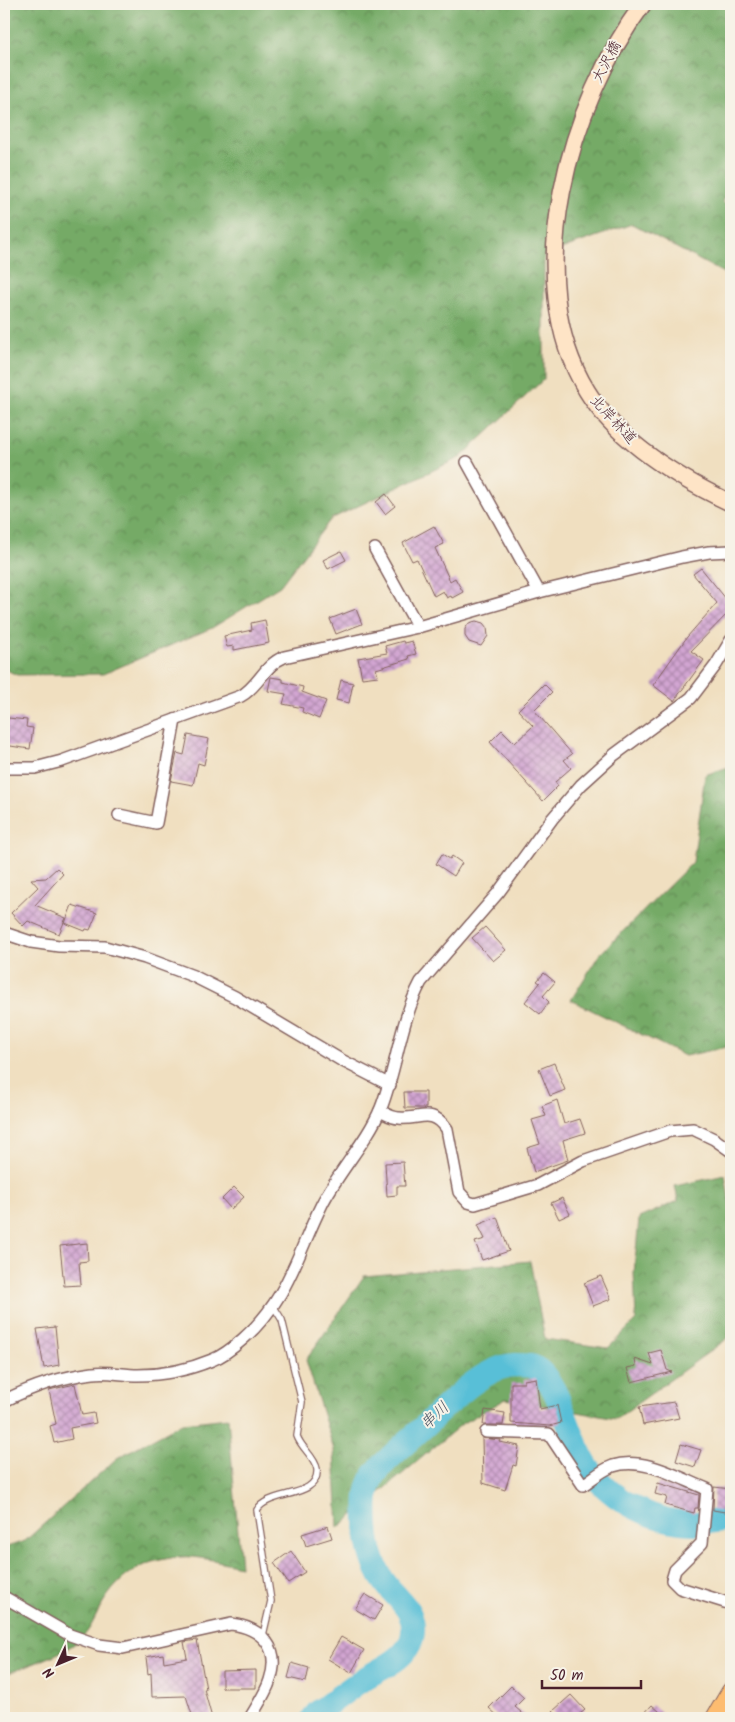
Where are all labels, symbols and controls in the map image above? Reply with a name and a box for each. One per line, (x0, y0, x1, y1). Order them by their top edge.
street label: 大沢橋 (586, 36, 628, 88)
street label: 北岸林道 (584, 390, 642, 450)
water label: 串川 (415, 1396, 455, 1436)
north arrow (32, 1640, 82, 1690)
scale bar (542, 1657, 641, 1689)
text: N (38, 1661, 60, 1683)
text: 50 m (550, 1664, 584, 1688)

